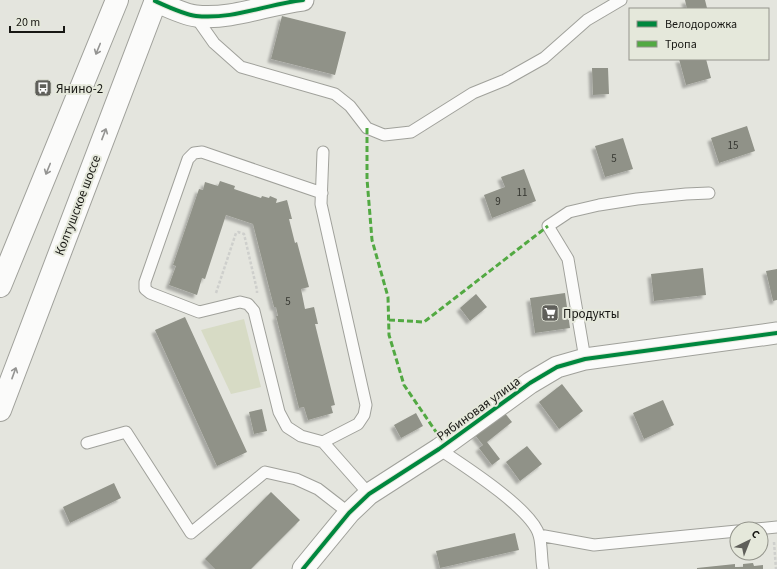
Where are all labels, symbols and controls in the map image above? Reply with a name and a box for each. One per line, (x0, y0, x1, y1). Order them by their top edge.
scale bar (10, 8, 64, 34)
legend (629, 8, 769, 60)
text: 20 m (16, 14, 40, 31)
text: Велодорожка (665, 16, 737, 33)
text: Тропа (665, 36, 697, 53)
one-way arrow (93, 43, 101, 55)
bus stop icon: Янино-2 (33, 78, 53, 98)
place label: Янино-2 (56, 80, 103, 98)
one-way arrow (101, 128, 109, 140)
house number: 15 (728, 138, 738, 153)
house number: 5 (611, 151, 617, 166)
street label: Колтушское шоссе (51, 153, 105, 258)
one-way arrow (44, 163, 51, 175)
house number: 11 (517, 185, 527, 200)
house number: 9 (495, 194, 501, 209)
house number: 5 (285, 294, 291, 309)
supermarket icon: Продукты (540, 303, 560, 323)
place label: Продукты (563, 305, 620, 323)
one-way arrow (10, 367, 18, 379)
street label: Рябиновая улица (433, 372, 524, 445)
north arrow (729, 521, 769, 561)
text: С (748, 526, 763, 542)

